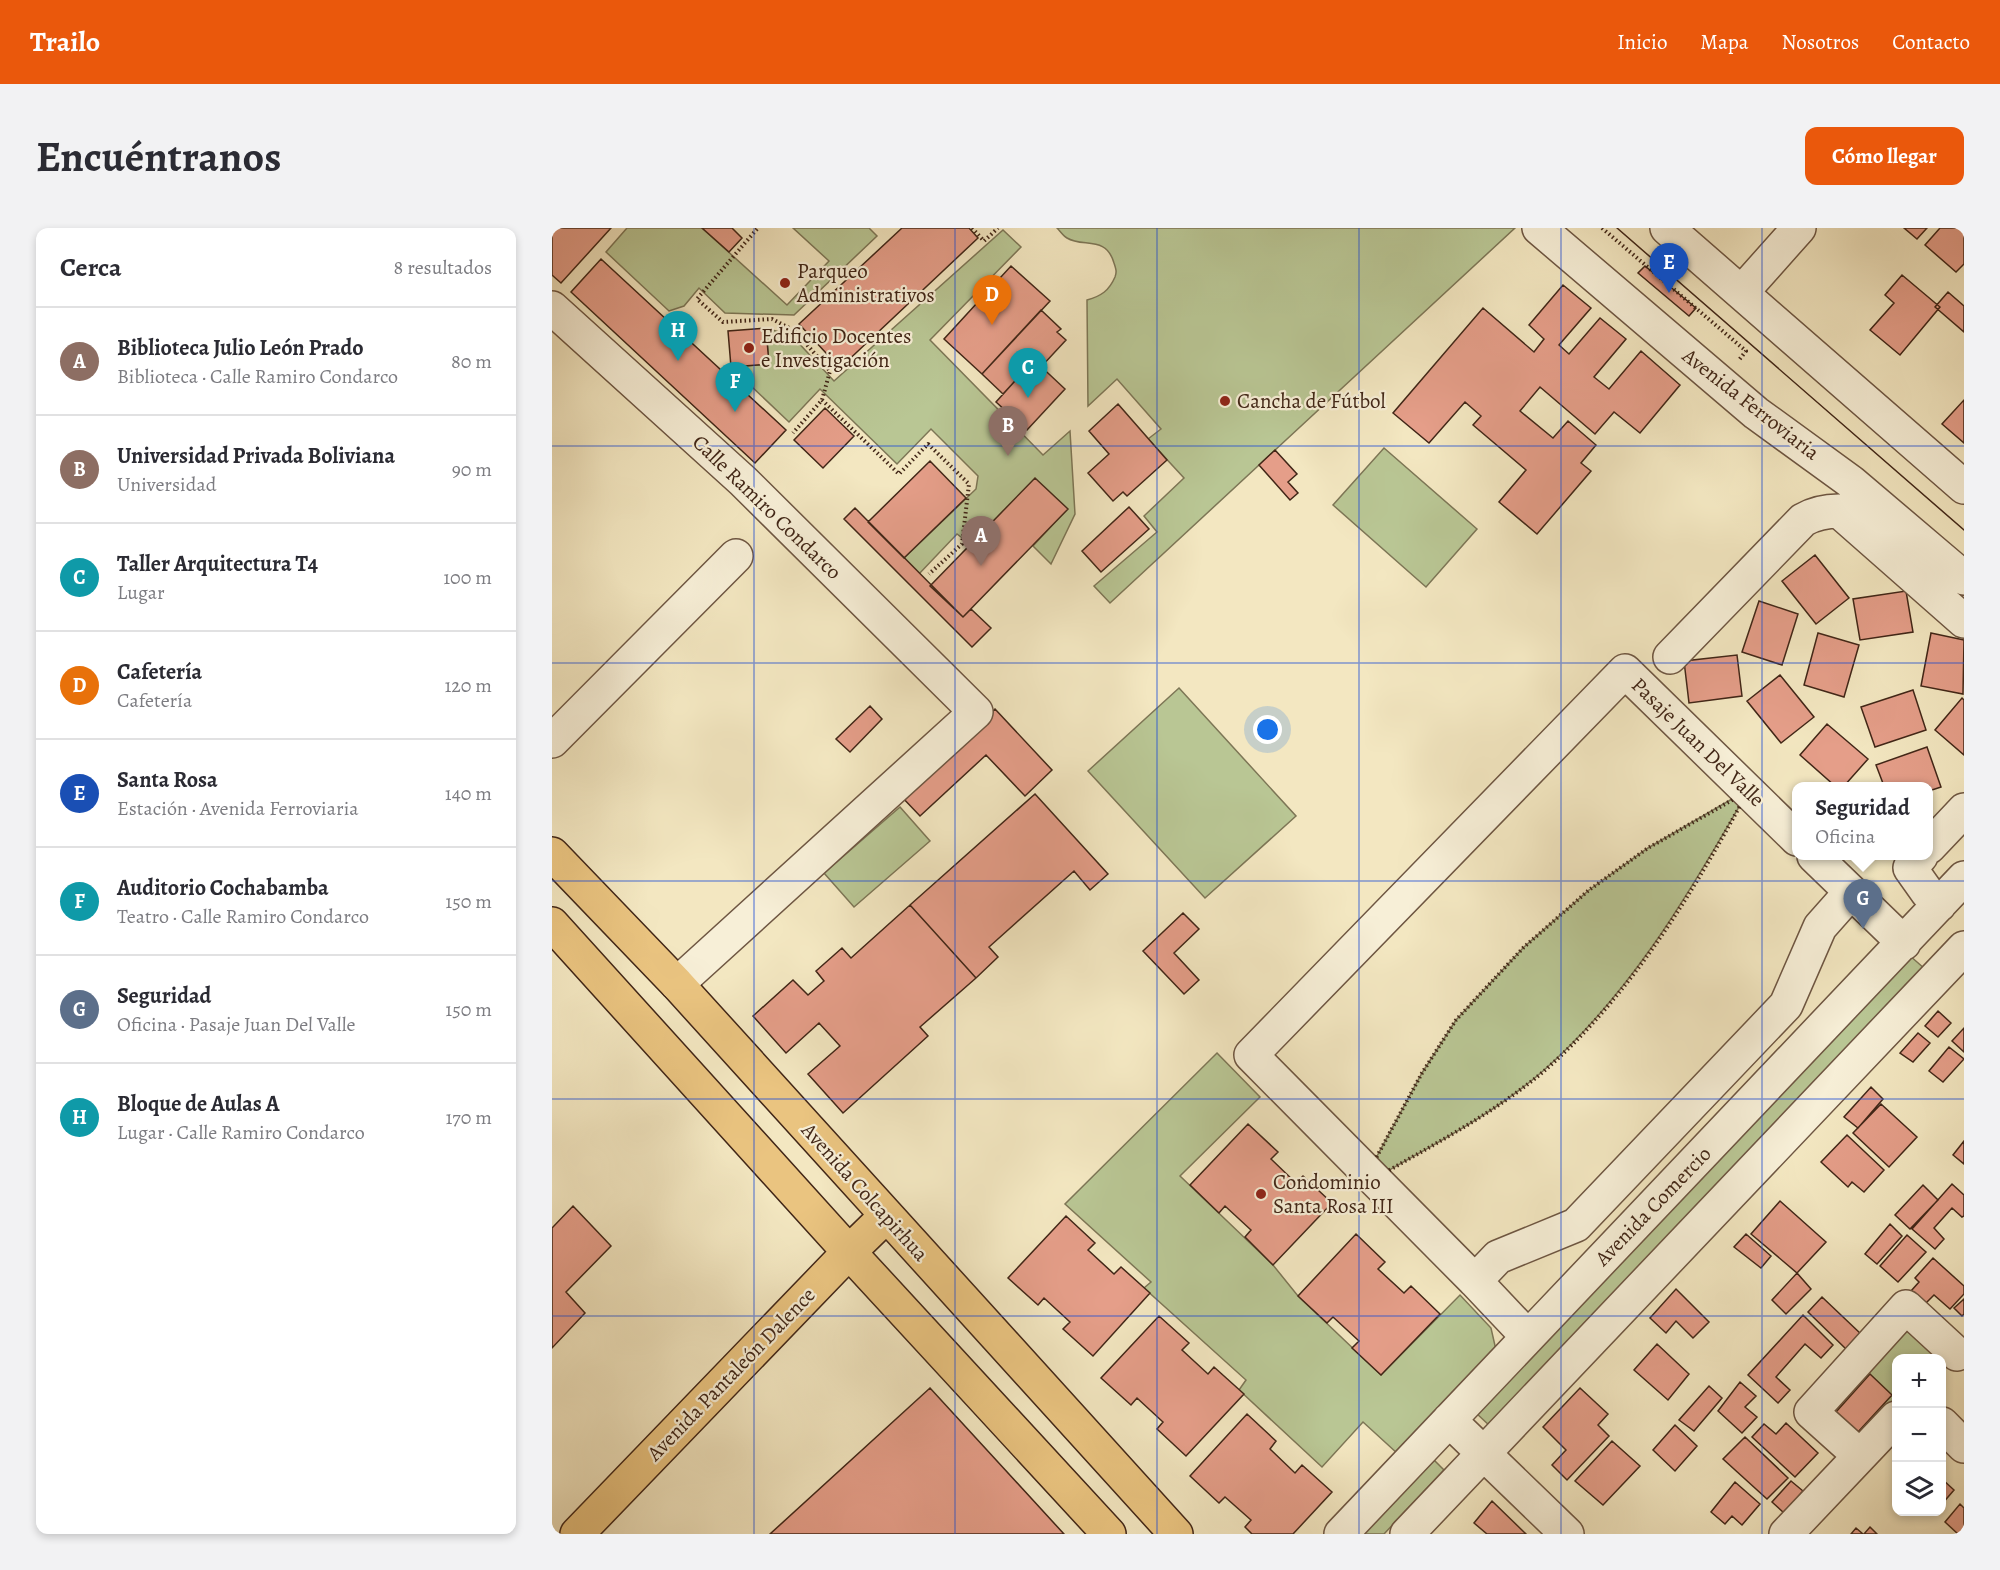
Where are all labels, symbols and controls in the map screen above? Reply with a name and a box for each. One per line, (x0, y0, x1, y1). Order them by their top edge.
text: Trailo (30, 23, 100, 61)
text: Inicio (1617, 28, 1667, 56)
text: Mapa (1700, 28, 1749, 56)
text: Nosotros (1782, 28, 1859, 56)
text: Contacto (1892, 28, 1970, 56)
button: Cómo llegar (1805, 127, 1964, 185)
text: Encuéntranos (36, 128, 281, 185)
pin: E (1650, 244, 1688, 293)
text: Cerca (60, 250, 122, 285)
text: 8 resultados (394, 254, 492, 281)
place label: Parqueo Administrativos (796, 257, 935, 309)
marker: Parqueo Administrativos (778, 276, 792, 290)
pin: D (972, 276, 1012, 325)
pin: H (658, 312, 698, 361)
place label: Edificio Docentes e Investigación (761, 322, 911, 374)
text: Biblioteca Julio León Prado (117, 333, 364, 363)
marker: Edificio Docentes e Investigación (742, 341, 756, 355)
street label: Avenida Ferroviaria (1676, 341, 1826, 467)
text: A (73, 348, 86, 375)
text: 80 m (451, 348, 492, 375)
pin: C (1008, 348, 1048, 398)
pin: F (716, 362, 754, 412)
text: Biblioteca · Calle Ramiro Condarco (117, 363, 398, 390)
place label: Cancha de Fútbol (1237, 387, 1386, 415)
marker: Cancha de Fútbol (1218, 394, 1232, 408)
pin: B (988, 406, 1028, 456)
street label: Calle Ramiro Condarco (686, 428, 848, 586)
text: Universidad Privada Boliviana (117, 441, 395, 471)
text: B (73, 456, 86, 483)
text: 90 m (452, 456, 492, 483)
text: Universidad (117, 471, 217, 498)
pin: A (962, 516, 1000, 566)
text: Taller Arquitectura T4 (117, 549, 318, 579)
text: C (73, 564, 86, 591)
text: 100 m (443, 564, 492, 591)
text: Lugar (117, 579, 165, 606)
text: Cafetería (117, 657, 202, 687)
street label: Pasaje Juan Del Valle (1625, 671, 1771, 813)
text: D (73, 672, 86, 699)
text: 120 m (444, 672, 492, 699)
text: Cafetería (117, 687, 192, 714)
your location (1253, 715, 1282, 744)
text: Santa Rosa (117, 765, 218, 795)
text: E (74, 780, 85, 807)
text: 140 m (445, 780, 492, 807)
popup (1792, 782, 1933, 860)
text: Seguridad (1815, 793, 1910, 823)
text: Estación · Avenida Ferroviaria (117, 795, 359, 822)
text: Oficina (1815, 823, 1875, 850)
text: Auditorio Cochabamba (117, 873, 329, 903)
pin: G (1844, 880, 1882, 929)
text: F (74, 888, 85, 915)
text: 150 m (445, 888, 492, 915)
text: Teatro · Calle Ramiro Condarco (117, 903, 369, 930)
text: Seguridad (117, 981, 211, 1011)
text: G (73, 996, 86, 1023)
text: 150 m (445, 996, 492, 1023)
text: Oficina · Pasaje Juan Del Valle (117, 1011, 356, 1038)
text: Bloque de Aulas A (117, 1089, 279, 1119)
text: H (72, 1104, 87, 1131)
text: 170 m (446, 1104, 492, 1131)
street label: Avenida Colcapirhua (795, 1116, 935, 1267)
text: Lugar · Calle Ramiro Condarco (117, 1119, 365, 1146)
street label: Avenida Comercio (1588, 1140, 1717, 1273)
place label: Condominio Santa Rosa III (1273, 1168, 1394, 1220)
marker: Condominio Santa Rosa III (1254, 1187, 1268, 1201)
street label: Avenida Pantaleón Dalence (640, 1281, 821, 1468)
map controls (1892, 1354, 1946, 1516)
button: + (1892, 1354, 1946, 1408)
button: − (1892, 1408, 1946, 1462)
button: layers (1892, 1462, 1946, 1516)

